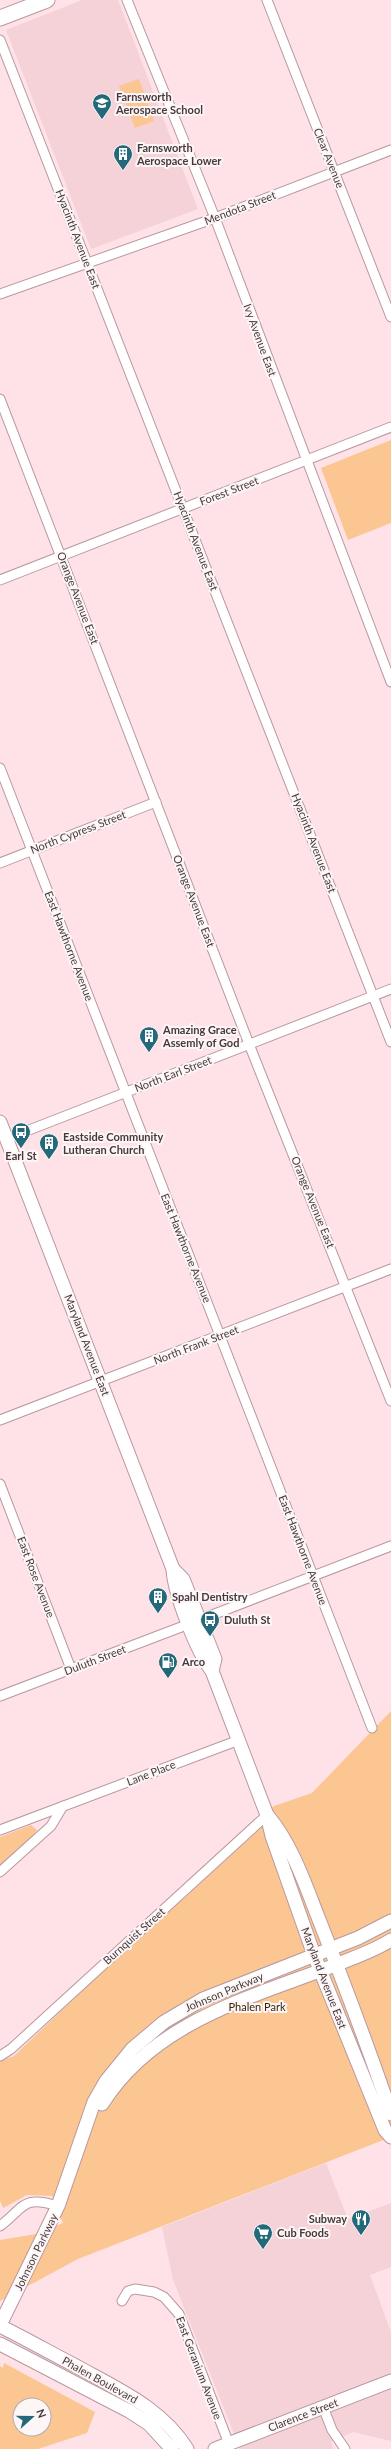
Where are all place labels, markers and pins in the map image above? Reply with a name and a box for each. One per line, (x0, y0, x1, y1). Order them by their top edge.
place label: Farnsworth Aerospace School (115, 90, 203, 116)
school or university icon: Farnsworth Aerospace School (91, 92, 113, 120)
place label: Farnsworth Aerospace Lower (136, 141, 222, 167)
building icon: Farnsworth Aerospace Lower (112, 143, 134, 171)
place label: Amazing Grace Assemly of God (162, 1023, 239, 1049)
building icon: Amazing Grace Assemly of God (138, 1025, 160, 1053)
bus stop icon: Earl St (10, 1121, 32, 1149)
place label: Eastside Community Lutheran Church (63, 1130, 163, 1156)
building icon: Eastside Community Lutheran Church (38, 1132, 60, 1160)
place label: Earl St (5, 1149, 38, 1162)
building icon: Spahl Dentistry (147, 1586, 169, 1614)
place label: Spahl Dentistry (172, 1590, 248, 1603)
bus stop icon: Duluth St (199, 1609, 221, 1637)
place label: Duluth St (224, 1613, 271, 1626)
fuel station icon: Arco (157, 1651, 179, 1679)
place label: Arco (181, 1655, 205, 1668)
restaurant icon: Subway (350, 2208, 372, 2236)
place label: Subway (309, 2212, 347, 2225)
supermarket icon: Cub Foods (252, 2222, 274, 2250)
place label: Cub Foods (277, 2226, 329, 2239)

